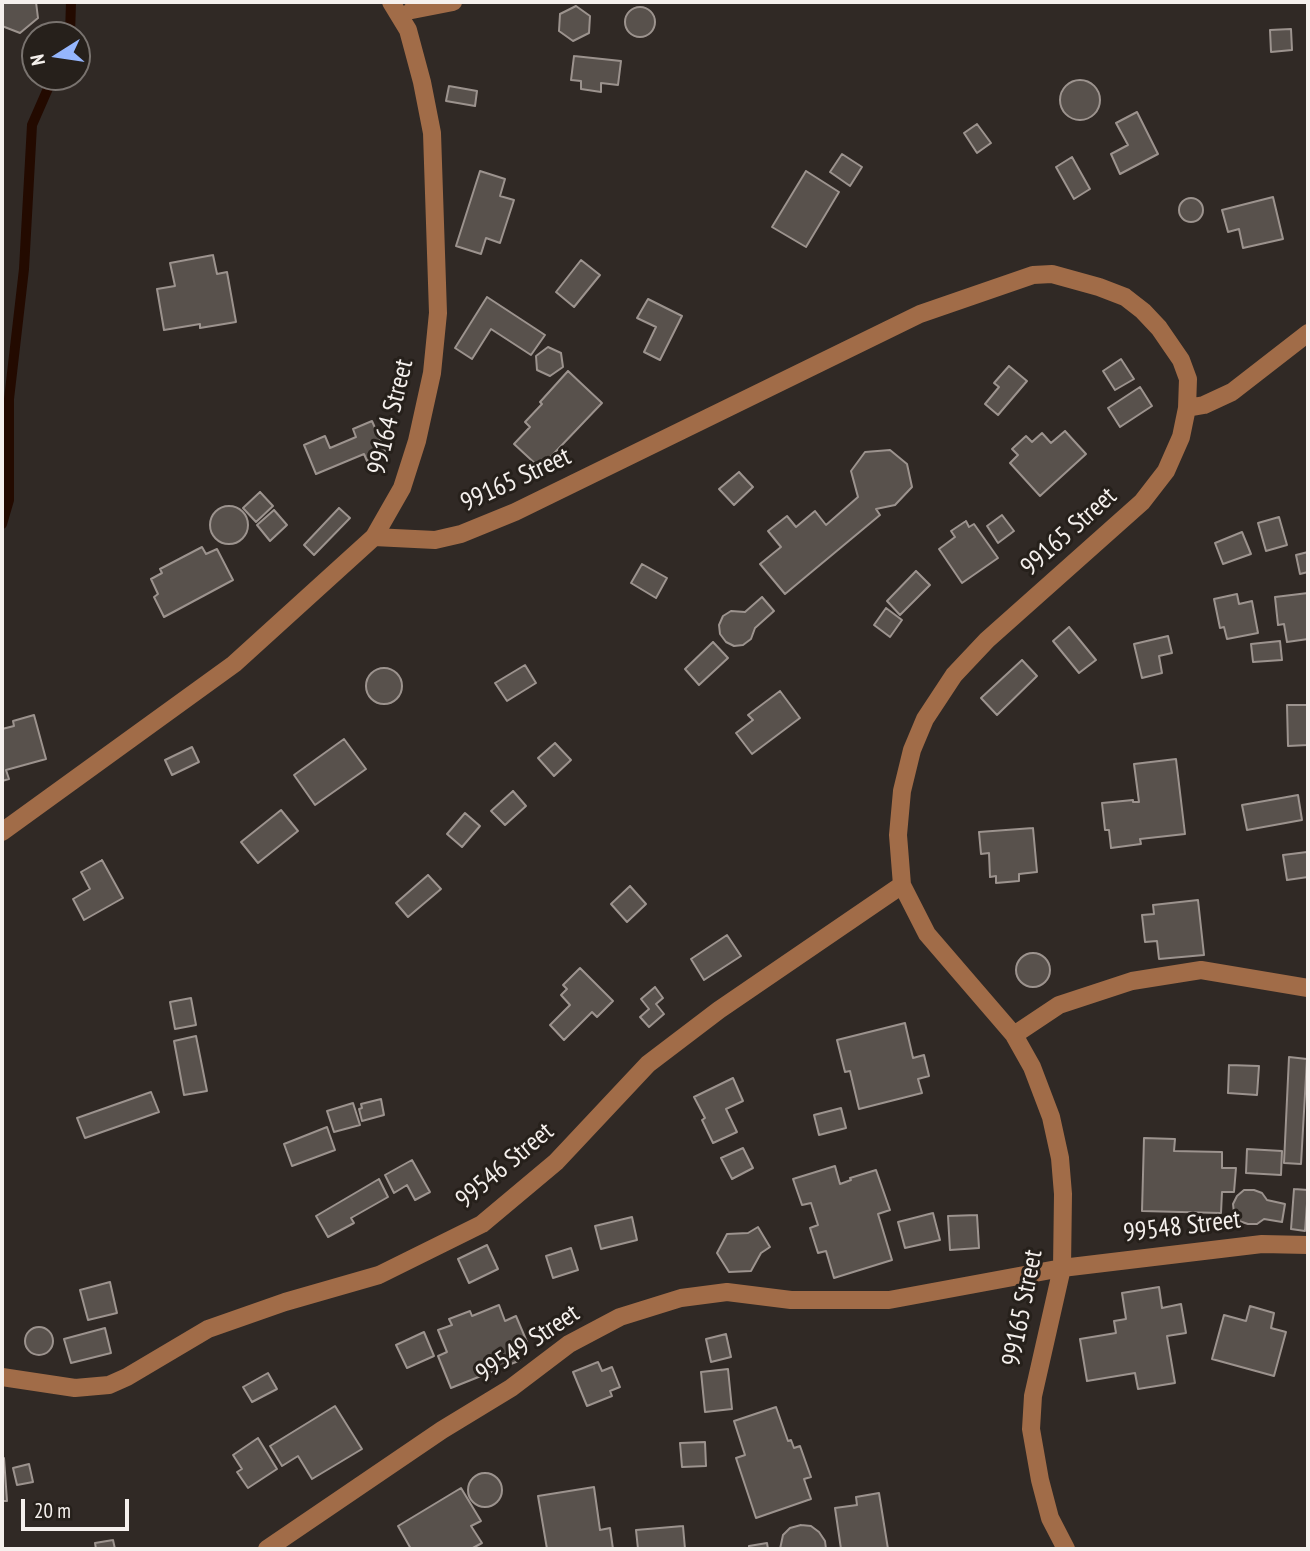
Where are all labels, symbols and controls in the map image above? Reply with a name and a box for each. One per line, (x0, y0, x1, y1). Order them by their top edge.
north arrow (21, 21, 91, 91)
text: N (25, 52, 50, 67)
street label: 99164 Street (362, 356, 420, 478)
street label: 99165 Street (456, 441, 576, 519)
street label: 99165 Street (1015, 481, 1123, 583)
street label: 99546 Street (450, 1116, 560, 1216)
street label: 99548 Street (1122, 1204, 1242, 1250)
street label: 99165 Street (996, 1247, 1050, 1369)
street label: 99549 Street (470, 1298, 586, 1390)
scale bar (24, 1484, 133, 1528)
text: 20 m (34, 1497, 71, 1524)

